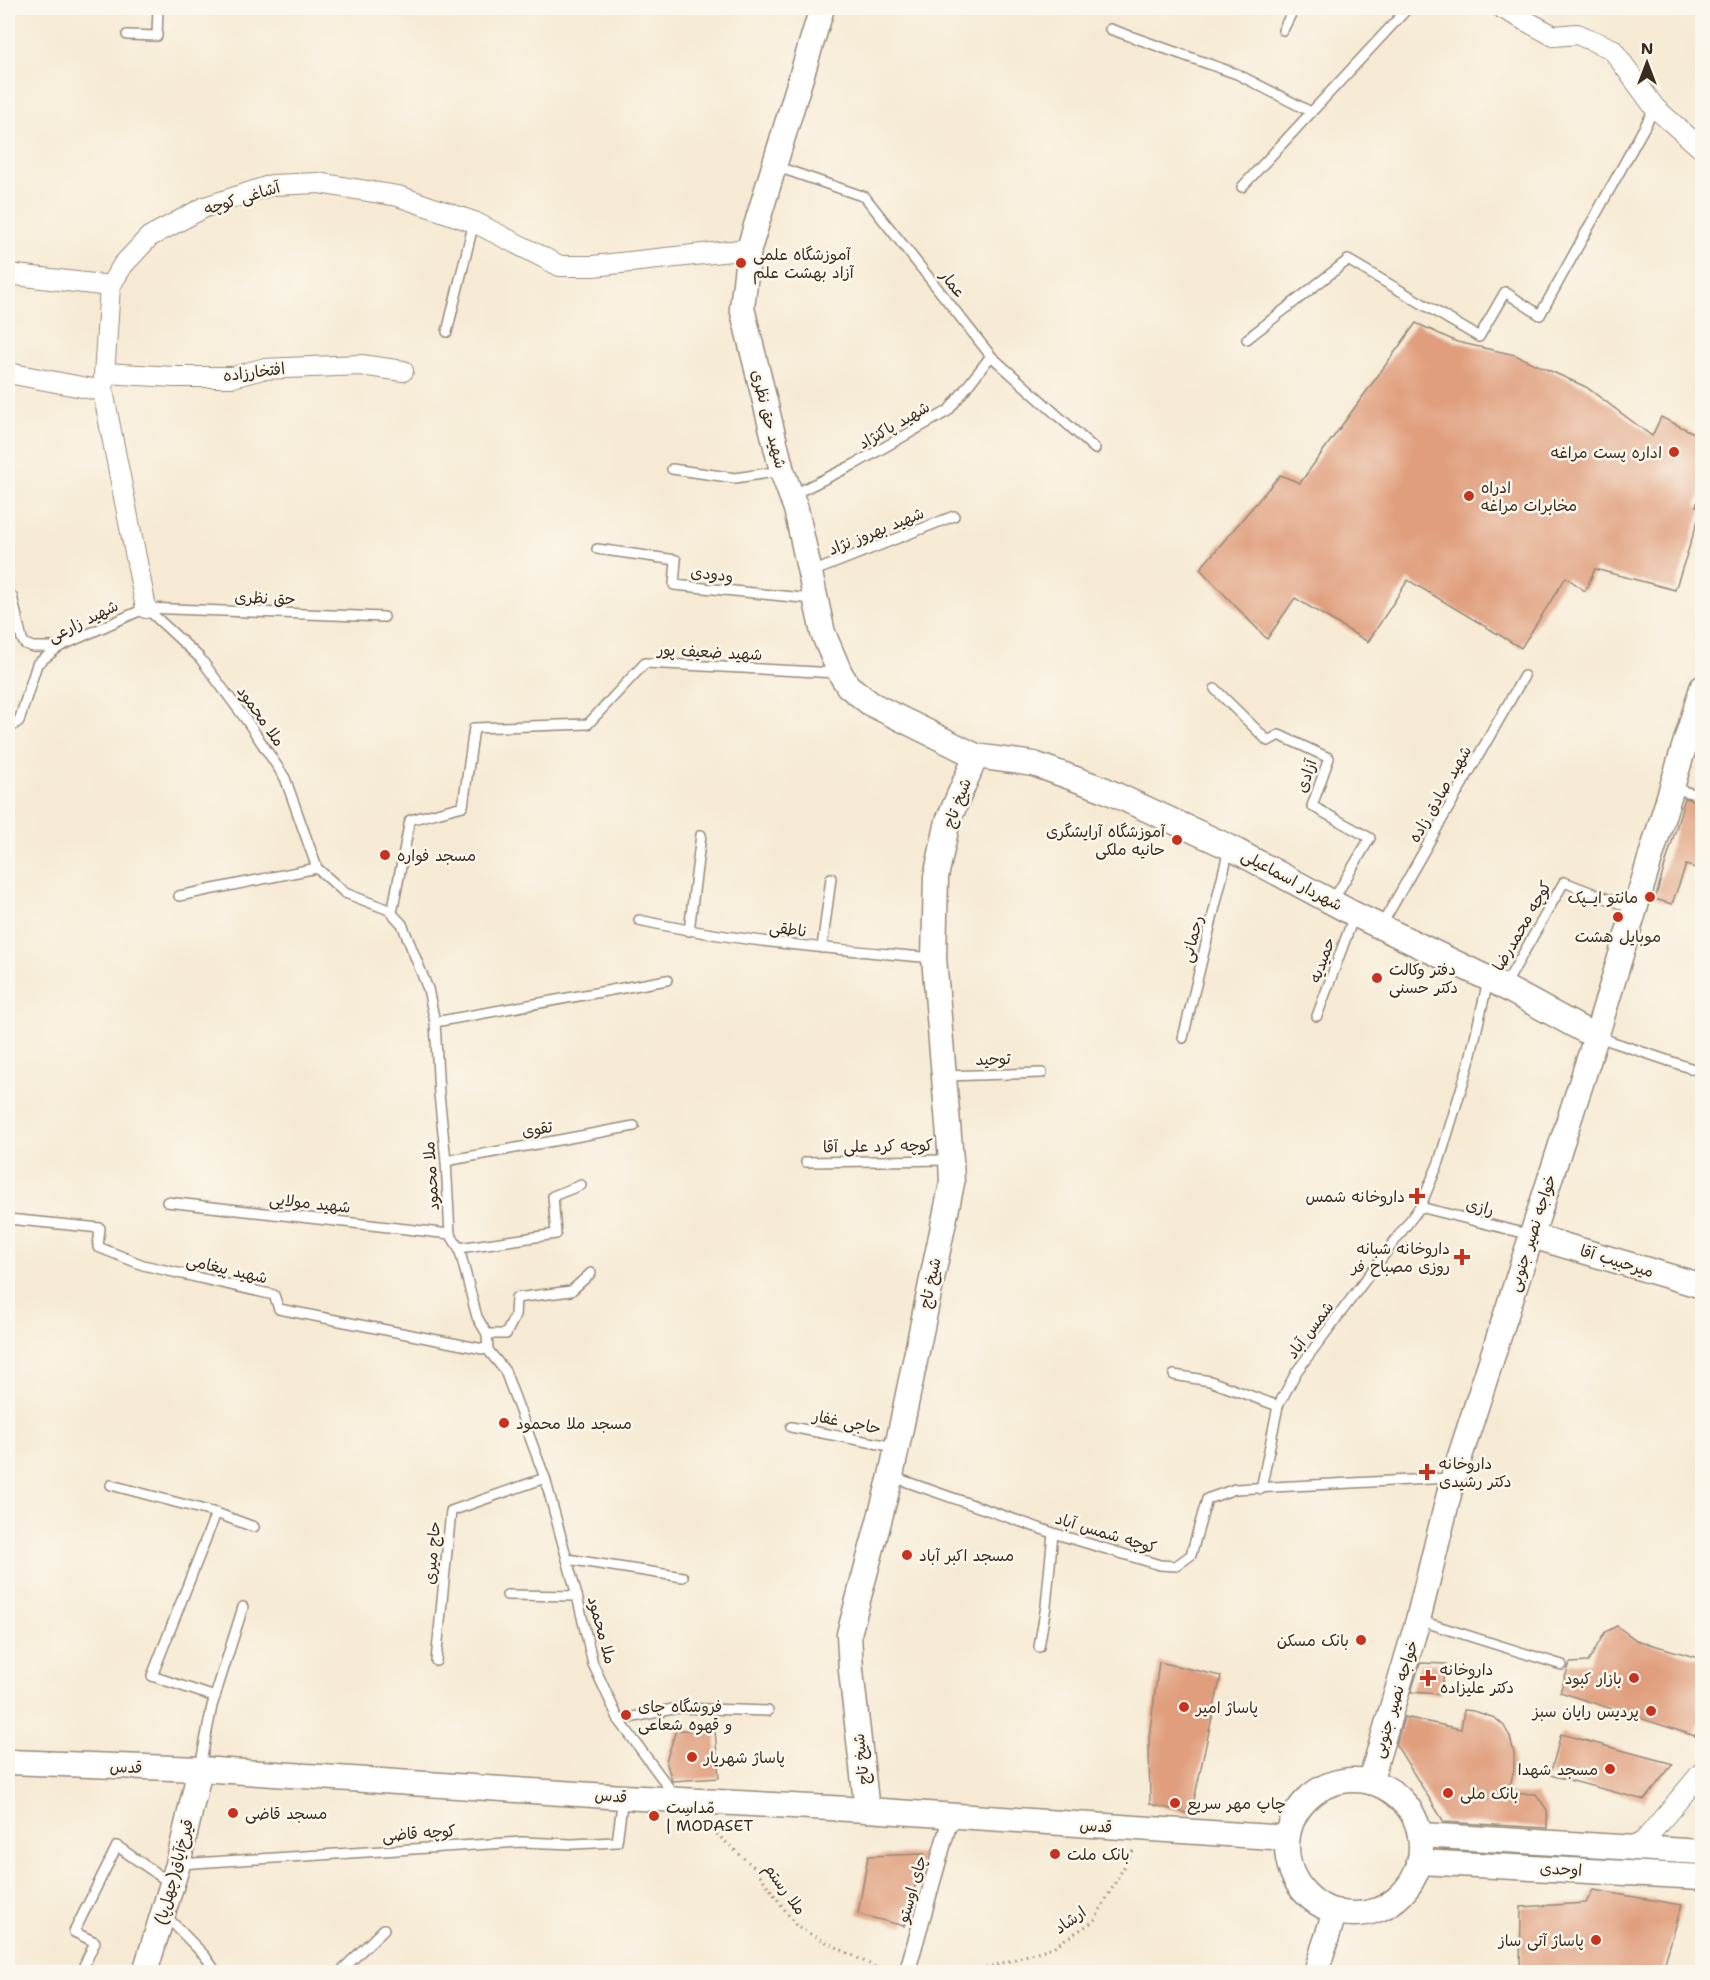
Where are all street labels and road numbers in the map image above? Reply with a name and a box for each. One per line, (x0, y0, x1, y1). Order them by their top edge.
street label: آشاغی کوچه (201, 176, 284, 220)
street label: عمار (935, 265, 971, 302)
street label: افتخارزاده (222, 358, 286, 386)
street label: شهید حق نظری (747, 367, 791, 471)
street label: شهید پاکنژاد (855, 396, 933, 454)
street label: شهید بهروز نژاد (825, 502, 927, 560)
street label: ودودی (690, 561, 734, 587)
street label: حق نظری (234, 586, 296, 610)
street label: شهید زارعی (44, 595, 122, 647)
street label: شهید ضعیف پور (655, 639, 763, 665)
street label: ملا محمود (232, 682, 290, 750)
street label: شهید صادق زاده (1404, 742, 1476, 846)
street label: آزادی (1291, 756, 1322, 795)
street label: شیخ تاج (938, 775, 976, 831)
street label: شهردار اسماعیلی (1238, 845, 1346, 915)
street label: کوچه محمدرضا (1488, 877, 1556, 975)
street label: رحمانی (1176, 913, 1208, 965)
street label: ناطقی (768, 916, 808, 942)
street label: حمیدیه (1304, 934, 1340, 986)
street label: توحید (975, 1048, 1011, 1070)
street label: تقوی (520, 1116, 554, 1142)
street label: کوچه کرد علی آقا (823, 1135, 933, 1157)
street label: ملا محمود (418, 1141, 444, 1211)
street label: خواجه نصیر جنوبی (1503, 1172, 1561, 1294)
street label: شهید مولایی (268, 1188, 352, 1218)
street label: رازی (1464, 1193, 1496, 1221)
street label: میرحبیب آقا (1578, 1240, 1656, 1282)
street label: شهید پیغامی (184, 1249, 270, 1289)
street label: شیخ تاج (914, 1256, 946, 1310)
street label: شمس آباد (1281, 1297, 1339, 1363)
street label: حاجی غفار (809, 1405, 883, 1439)
street label: کوچه شمس آباد (1053, 1508, 1159, 1558)
street label: حاج میری (419, 1520, 445, 1586)
street label: ملا محمود (583, 1594, 621, 1666)
street label: خواجه نصیر جنوبی (1367, 1638, 1423, 1760)
street label: شیخ تاج (848, 1732, 874, 1786)
street label: قدس (109, 1756, 143, 1778)
street label: قدس (594, 1784, 628, 1808)
street label: قدس (1079, 1814, 1113, 1838)
street label: قیرخ‌آیاق(چهل‌پا) (150, 1817, 198, 1927)
street label: کوچه قاضی (381, 1820, 457, 1846)
street label: چای اوستو (892, 1853, 932, 1927)
street label: اوحدی (1539, 1857, 1583, 1881)
street label: ملا رستم (758, 1859, 811, 1920)
street label: ارشاد (1050, 1902, 1090, 1938)

